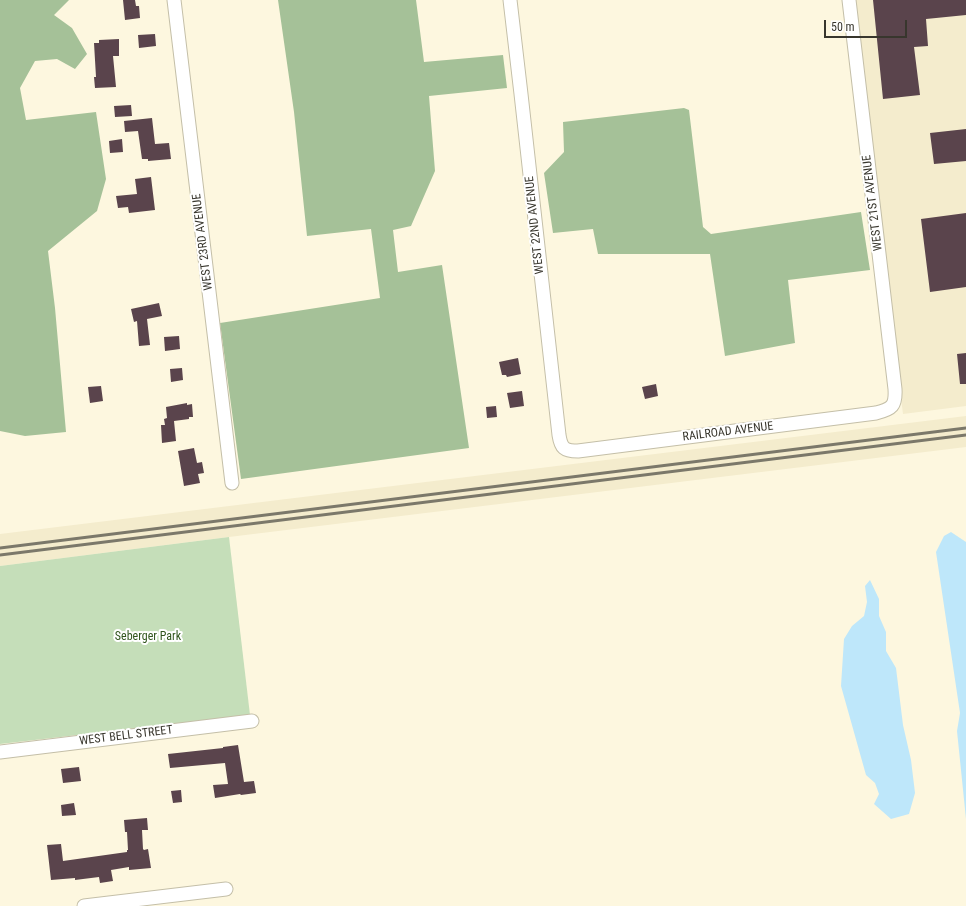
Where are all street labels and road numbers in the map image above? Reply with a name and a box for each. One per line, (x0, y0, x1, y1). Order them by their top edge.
street label: WEST 21ST AVENUE (860, 154, 886, 252)
street label: WEST 22ND AVENUE (523, 175, 547, 275)
street label: WEST 23RD AVENUE (190, 193, 216, 291)
street label: RAILROAD AVENUE (682, 419, 774, 445)
street label: WEST BELL STREET (78, 723, 174, 749)

